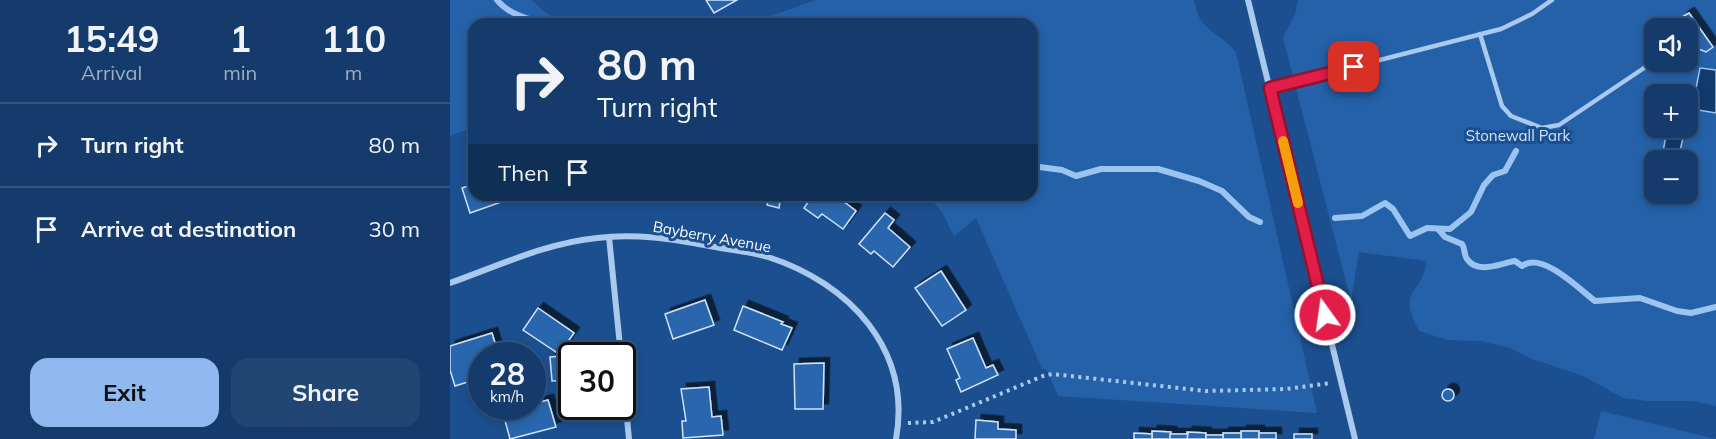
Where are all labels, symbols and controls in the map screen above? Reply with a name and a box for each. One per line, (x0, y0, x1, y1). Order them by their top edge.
text: 15:49 (64, 16, 159, 61)
text: 1 (229, 16, 251, 61)
text: 110 (321, 16, 386, 61)
map controls (1644, 18, 1698, 204)
button: sound (1644, 18, 1698, 72)
text: 80 m (597, 38, 697, 91)
pin (1328, 41, 1379, 92)
icon: right (498, 42, 576, 120)
icon: arrive (1337, 50, 1370, 83)
text: Arrival (81, 60, 142, 85)
text: min (223, 60, 257, 85)
text: m (345, 60, 362, 85)
button: + (1644, 84, 1698, 138)
text: Turn right (597, 90, 717, 124)
park label: Stonewall Park (1466, 126, 1570, 145)
icon: right (30, 129, 63, 162)
text: Turn right (81, 131, 184, 159)
text: 80 m (369, 131, 420, 159)
button: − (1644, 150, 1698, 204)
icon: arrive (561, 156, 594, 189)
text: Then (498, 159, 549, 187)
icon: arrive (30, 213, 63, 246)
text: Arrive at destination (81, 215, 296, 243)
text: 30 m (369, 215, 420, 243)
street label: Bayberry Avenue (651, 217, 773, 256)
position arrow (1293, 283, 1357, 347)
speed limit sign: 30 (558, 342, 636, 420)
text: 28 (489, 355, 525, 393)
button: Exit (30, 358, 219, 427)
button: Share (231, 358, 420, 427)
text: km/h (490, 387, 524, 406)

